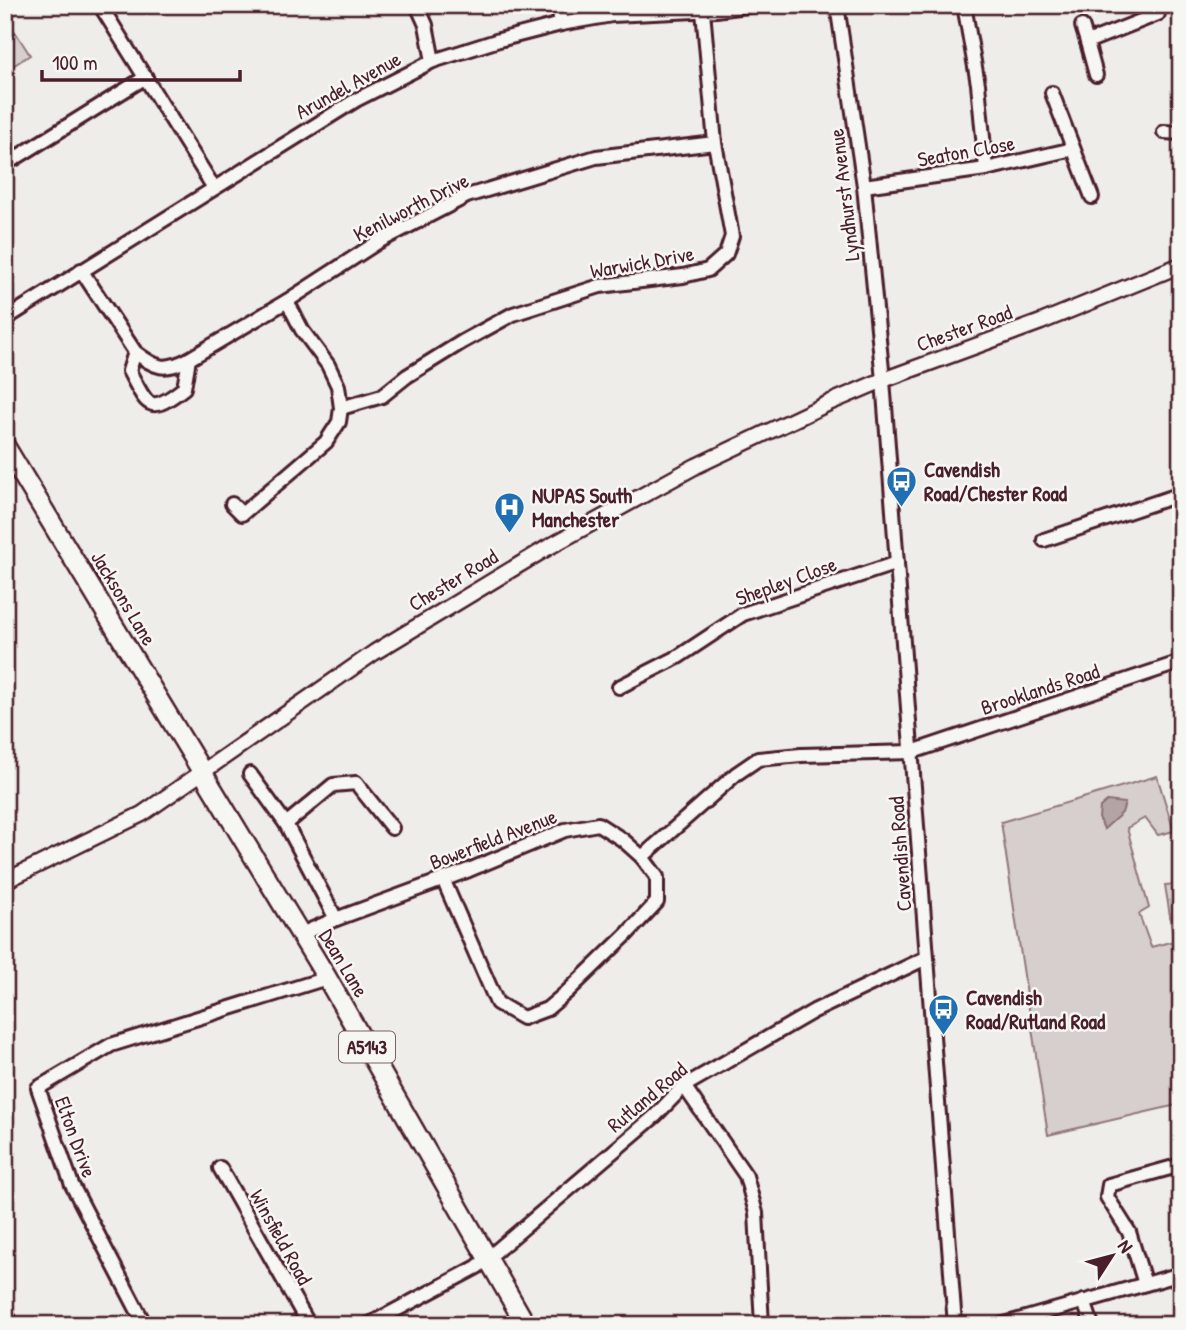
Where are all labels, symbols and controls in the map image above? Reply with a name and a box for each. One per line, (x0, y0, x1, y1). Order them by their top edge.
scale bar (42, 38, 240, 82)
street label: Arundel Avenue (290, 44, 406, 126)
text: 100 m (52, 48, 98, 77)
street label: Lyndhurst Avenue (821, 127, 867, 263)
street label: Seaton Close (915, 128, 1017, 174)
street label: Kenilworth Drive (348, 166, 474, 248)
street label: Warwick Drive (588, 239, 696, 285)
street label: Chester Road (912, 297, 1016, 359)
place label: Cavendish Road/Chester Road (924, 455, 1068, 508)
bus stop icon: Cavendish Road/Chester Road (884, 464, 918, 508)
place label: NUPAS South Manchester (532, 481, 632, 534)
hospital icon: NUPAS South Manchester (492, 490, 526, 534)
street label: Chester Road (403, 542, 503, 618)
street label: Jacksons Lane (84, 545, 164, 651)
street label: Shepley Close (731, 549, 841, 613)
street label: Brooklands Road (977, 656, 1103, 722)
street label: Cavendish Road (882, 796, 918, 912)
street label: Bowerfield Avenue (425, 801, 561, 877)
street label: Dean Lane (312, 923, 376, 1003)
place label: Cavendish Road/Rutland Road (966, 983, 1106, 1036)
bus stop icon: Cavendish Road/Rutland Road (926, 992, 960, 1036)
road number: A5143 (339, 1032, 395, 1063)
street label: Rutland Road (601, 1055, 693, 1139)
street label: Elton Drive (48, 1092, 104, 1182)
street label: Winsfield Road (243, 1184, 319, 1290)
north arrow (1078, 1222, 1148, 1292)
text: N (1112, 1234, 1139, 1258)

